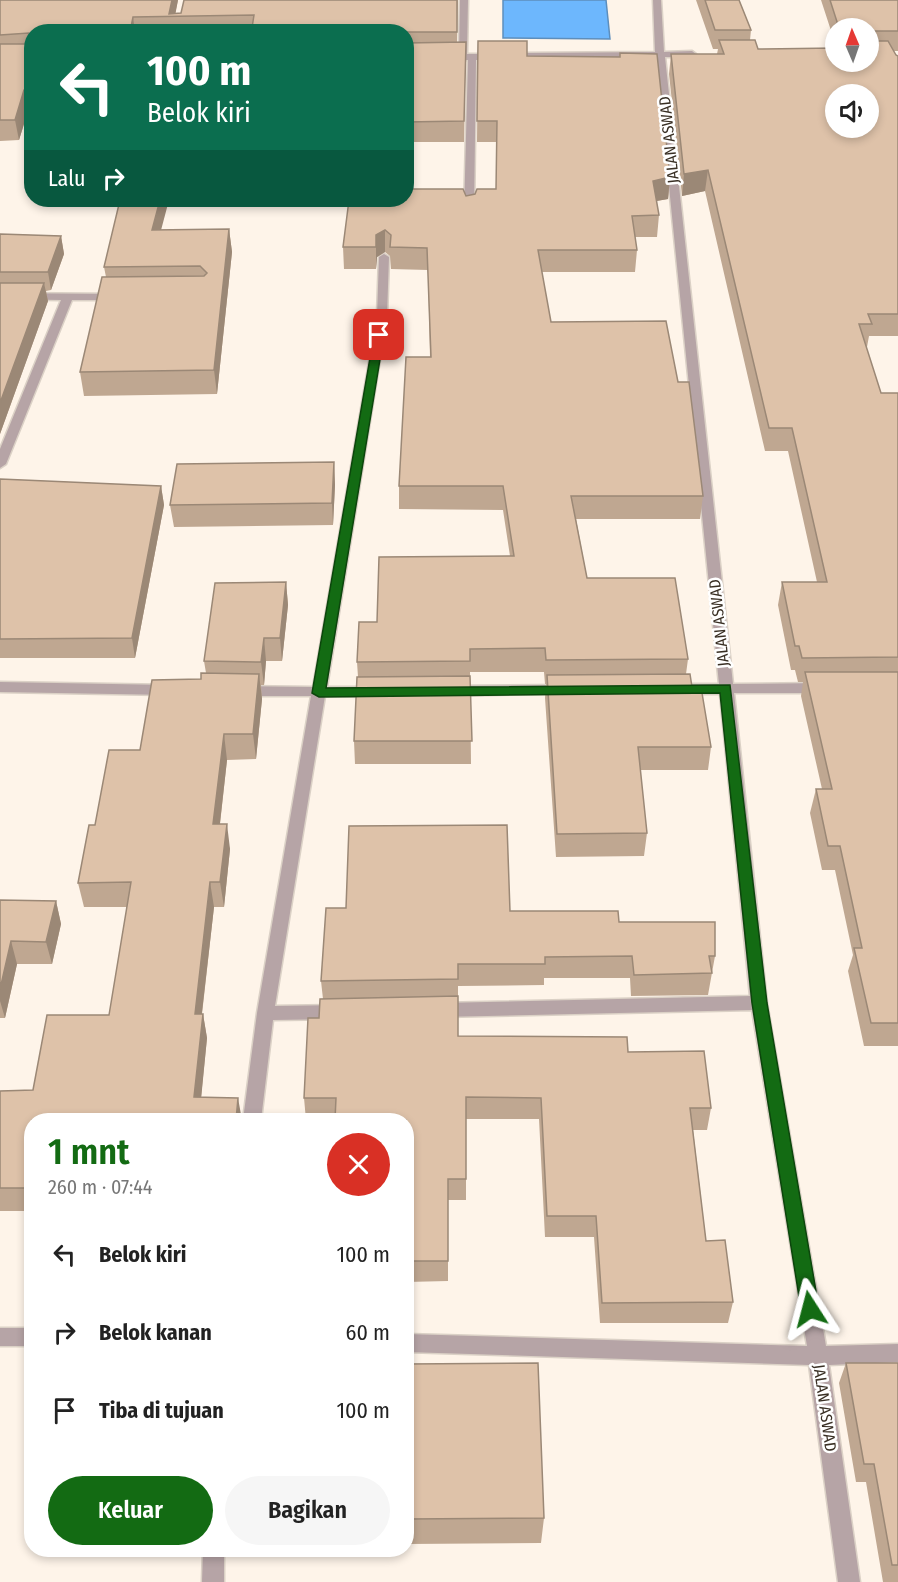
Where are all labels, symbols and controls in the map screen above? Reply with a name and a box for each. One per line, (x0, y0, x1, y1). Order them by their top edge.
north arrow (825, 18, 879, 72)
map controls (825, 18, 879, 138)
text: 100 m (147, 46, 251, 96)
icon: left (48, 48, 126, 126)
button: sound (825, 84, 879, 138)
street label: JALAN ASWAD (655, 95, 683, 185)
text: Belok kiri (147, 97, 251, 129)
icon: right (97, 162, 130, 195)
text: Lalu (48, 165, 85, 192)
pin (353, 309, 404, 360)
icon: arrive (362, 318, 395, 351)
street label: JALAN ASWAD (705, 578, 733, 668)
text: 1 mnt (48, 1130, 130, 1174)
button: close (327, 1133, 390, 1196)
text: 260 m · 07:44 (48, 1175, 153, 1199)
icon: left (48, 1238, 81, 1271)
text: Belok kiri (99, 1241, 187, 1268)
text: 100 m (336, 1241, 390, 1268)
position arrow (778, 1277, 842, 1341)
icon: right (48, 1316, 81, 1349)
text: Belok kanan (99, 1319, 212, 1346)
text: 60 m (346, 1319, 390, 1346)
street label: JALAN ASWAD (809, 1363, 841, 1453)
icon: arrive (48, 1394, 81, 1427)
text: Tiba di tujuan (99, 1397, 224, 1424)
text: 100 m (336, 1397, 390, 1424)
button: Keluar (48, 1476, 213, 1545)
button: Bagikan (225, 1476, 390, 1545)

